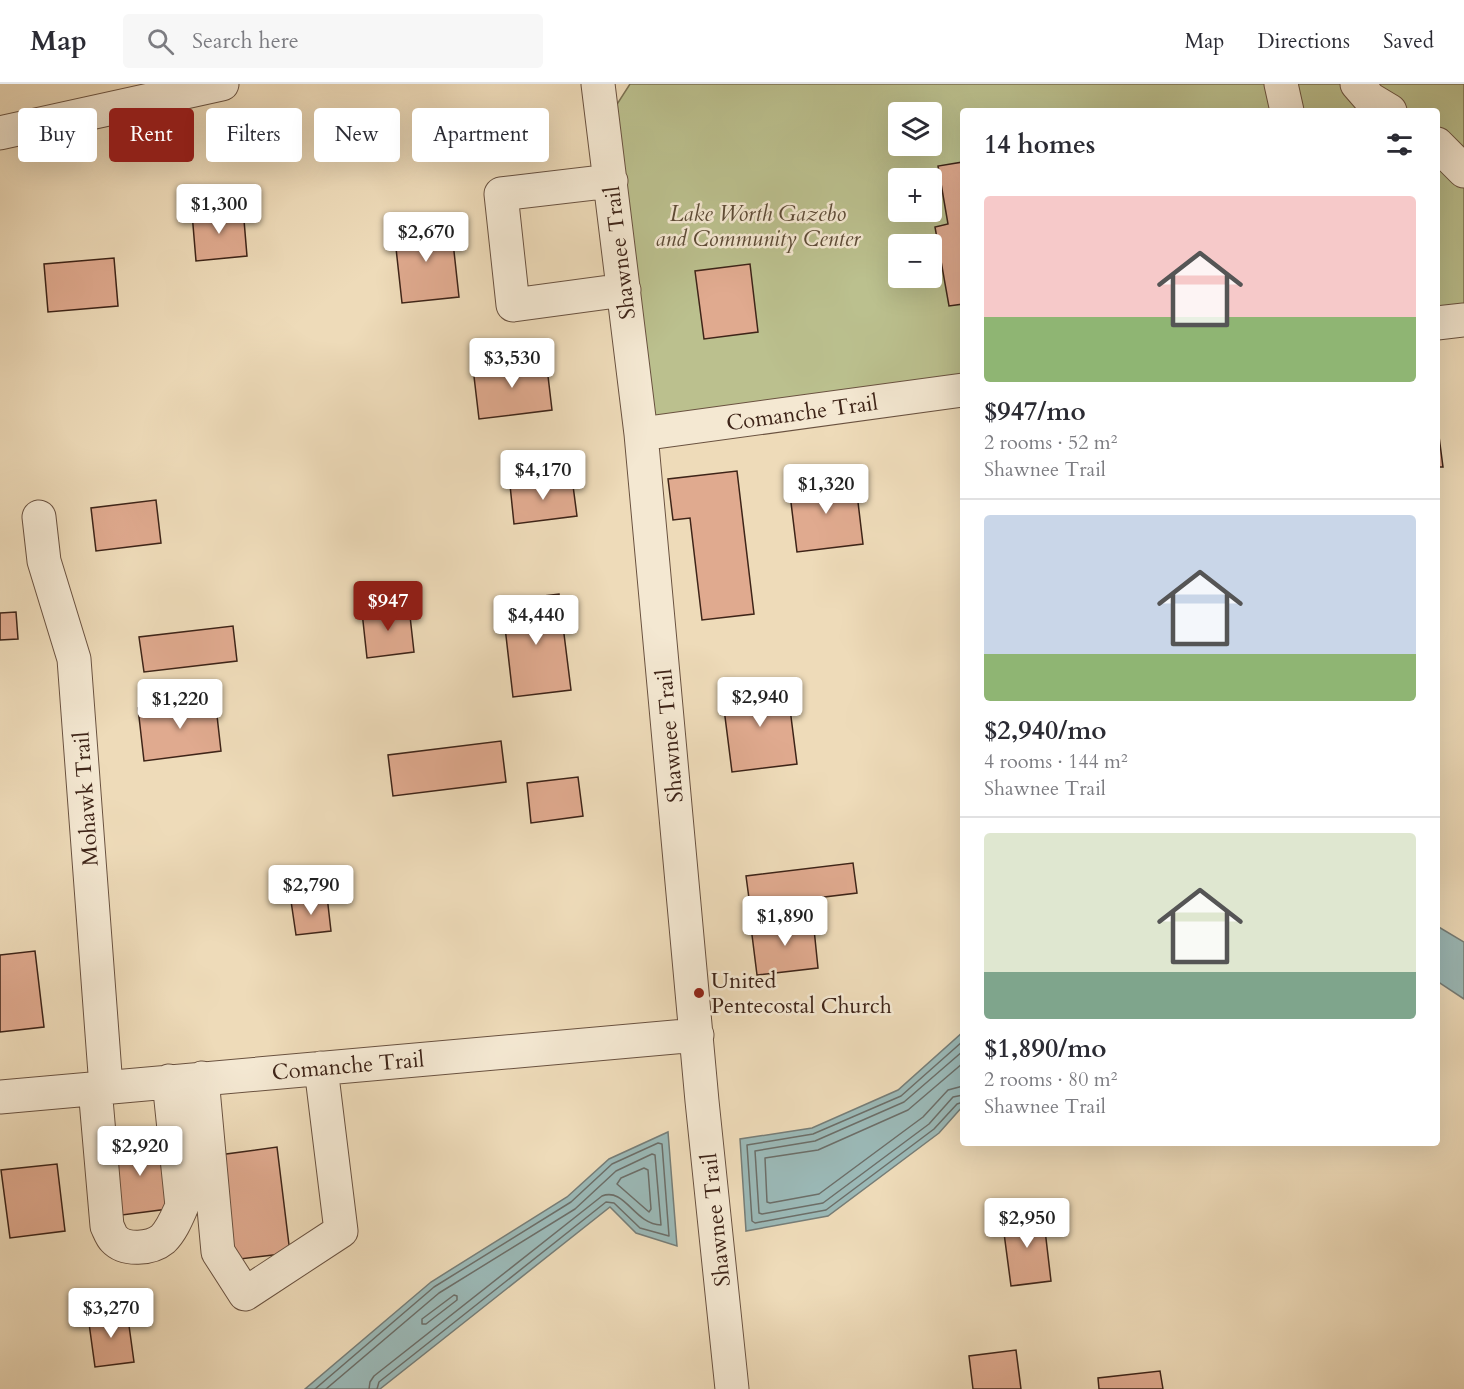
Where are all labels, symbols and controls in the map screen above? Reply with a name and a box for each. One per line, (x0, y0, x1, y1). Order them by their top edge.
search box (123, 14, 543, 68)
text: Map (30, 22, 87, 60)
icon: search (144, 25, 177, 58)
text: Search here (192, 26, 299, 56)
text: Map (1184, 27, 1224, 56)
text: Directions (1257, 27, 1350, 56)
text: Saved (1383, 27, 1434, 56)
map controls (888, 102, 942, 288)
button: layers (888, 102, 942, 156)
chip: Buy (18, 108, 97, 162)
chip: Rent (109, 108, 194, 162)
chip: Filters (206, 108, 302, 162)
chip: New (314, 108, 400, 162)
chip: Apartment (412, 108, 549, 162)
text: 14 homes (984, 127, 1095, 162)
icon: filters (1383, 128, 1416, 161)
button: + (888, 168, 942, 222)
pin: $1,300 (170, 184, 268, 235)
street label: Shawnee Trail (597, 184, 643, 321)
text: $1,300 (190, 190, 248, 217)
park label: Lake Worth Gazebo and Community Center (656, 199, 861, 254)
pin: $2,670 (377, 212, 475, 263)
text: $2,670 (397, 218, 455, 245)
button: − (888, 234, 942, 288)
icon: home (1146, 235, 1254, 343)
pin: $3,530 (463, 338, 561, 389)
text: $3,530 (483, 344, 541, 371)
street label: Comanche Trail (724, 387, 880, 438)
text: $947/mo (984, 394, 1086, 429)
text: 2 rooms · 52 m² (984, 429, 1117, 456)
pin: $4,170 (494, 450, 592, 501)
text: $4,170 (514, 456, 572, 483)
text: Shawnee Trail (984, 456, 1106, 483)
pin: $1,320 (777, 464, 875, 515)
text: $1,320 (797, 470, 855, 497)
icon: home (1146, 554, 1254, 662)
pin: $947 (352, 581, 424, 632)
text: $947 (368, 587, 408, 614)
pin: $4,440 (487, 595, 585, 646)
text: $4,440 (507, 601, 565, 628)
street label: Shawnee Trail (649, 667, 691, 804)
pin: $2,940 (711, 677, 809, 728)
pin: $1,220 (131, 679, 229, 730)
text: $2,940 (731, 683, 789, 710)
text: $1,220 (151, 685, 209, 712)
text: $2,940/mo (984, 713, 1107, 748)
street label: Mohawk Trail (66, 730, 106, 867)
text: 4 rooms · 144 m² (984, 748, 1128, 775)
text: Shawnee Trail (984, 775, 1106, 802)
pin: $2,790 (262, 865, 360, 916)
text: $2,790 (282, 871, 340, 898)
icon: home (1146, 872, 1254, 980)
pin: $1,890 (736, 896, 834, 947)
text: $1,890 (756, 902, 814, 929)
place label: United Pentecostal Church (711, 966, 892, 1021)
marker: United Pentecostal Church (692, 986, 706, 1000)
text: $1,890/mo (984, 1031, 1107, 1066)
street label: Comanche Trail (271, 1044, 426, 1088)
text: 2 rooms · 80 m² (984, 1066, 1117, 1093)
text: Shawnee Trail (984, 1093, 1106, 1120)
pin: $2,920 (91, 1126, 189, 1177)
text: $2,920 (111, 1132, 169, 1159)
street label: Shawnee Trail (694, 1151, 738, 1288)
pin: $2,950 (978, 1198, 1076, 1249)
text: $2,950 (998, 1204, 1056, 1231)
pin: $3,270 (62, 1288, 160, 1339)
text: $3,270 (82, 1294, 140, 1321)

